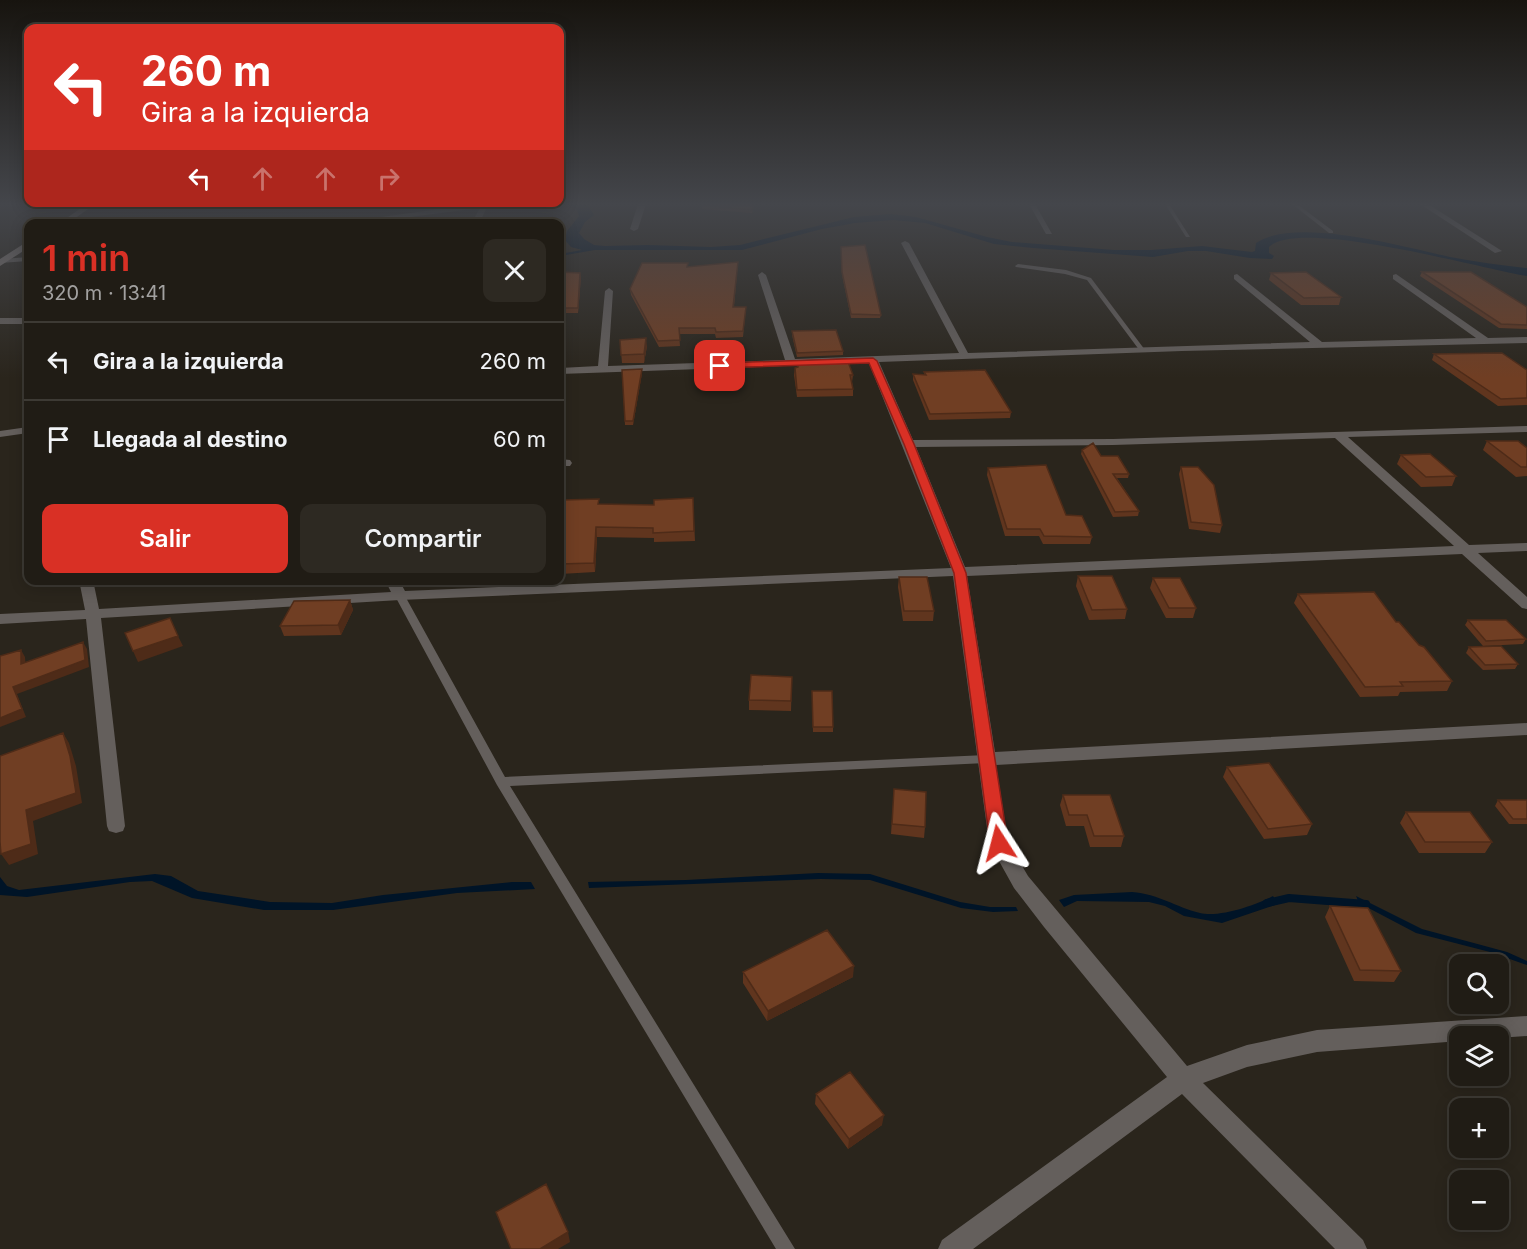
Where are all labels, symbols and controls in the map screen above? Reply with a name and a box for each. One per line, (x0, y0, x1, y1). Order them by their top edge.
text: 260 m (141, 45, 271, 96)
icon: left (42, 48, 120, 126)
text: Gira a la izquierda (141, 96, 370, 129)
icon: left (183, 162, 216, 195)
icon: ahead (246, 162, 279, 195)
icon: ahead (309, 162, 342, 195)
icon: right (372, 162, 405, 195)
text: 1 min (42, 236, 130, 280)
button: close (483, 239, 546, 302)
text: 320 m · 13:41 (42, 281, 166, 305)
pin (694, 340, 745, 391)
icon: left (42, 345, 75, 378)
text: Gira a la izquierda (93, 348, 284, 374)
text: 260 m (480, 348, 546, 374)
icon: arrive (703, 349, 736, 382)
icon: arrive (42, 423, 75, 456)
text: Llegada al destino (93, 426, 287, 452)
text: 60 m (493, 426, 546, 452)
button: Salir (42, 504, 288, 573)
button: Compartir (300, 504, 546, 573)
position arrow (967, 811, 1031, 875)
map controls (1449, 954, 1509, 1230)
button: search (1449, 954, 1509, 1014)
button: layers (1449, 1026, 1509, 1086)
button: + (1449, 1098, 1509, 1158)
button: − (1449, 1170, 1509, 1230)

